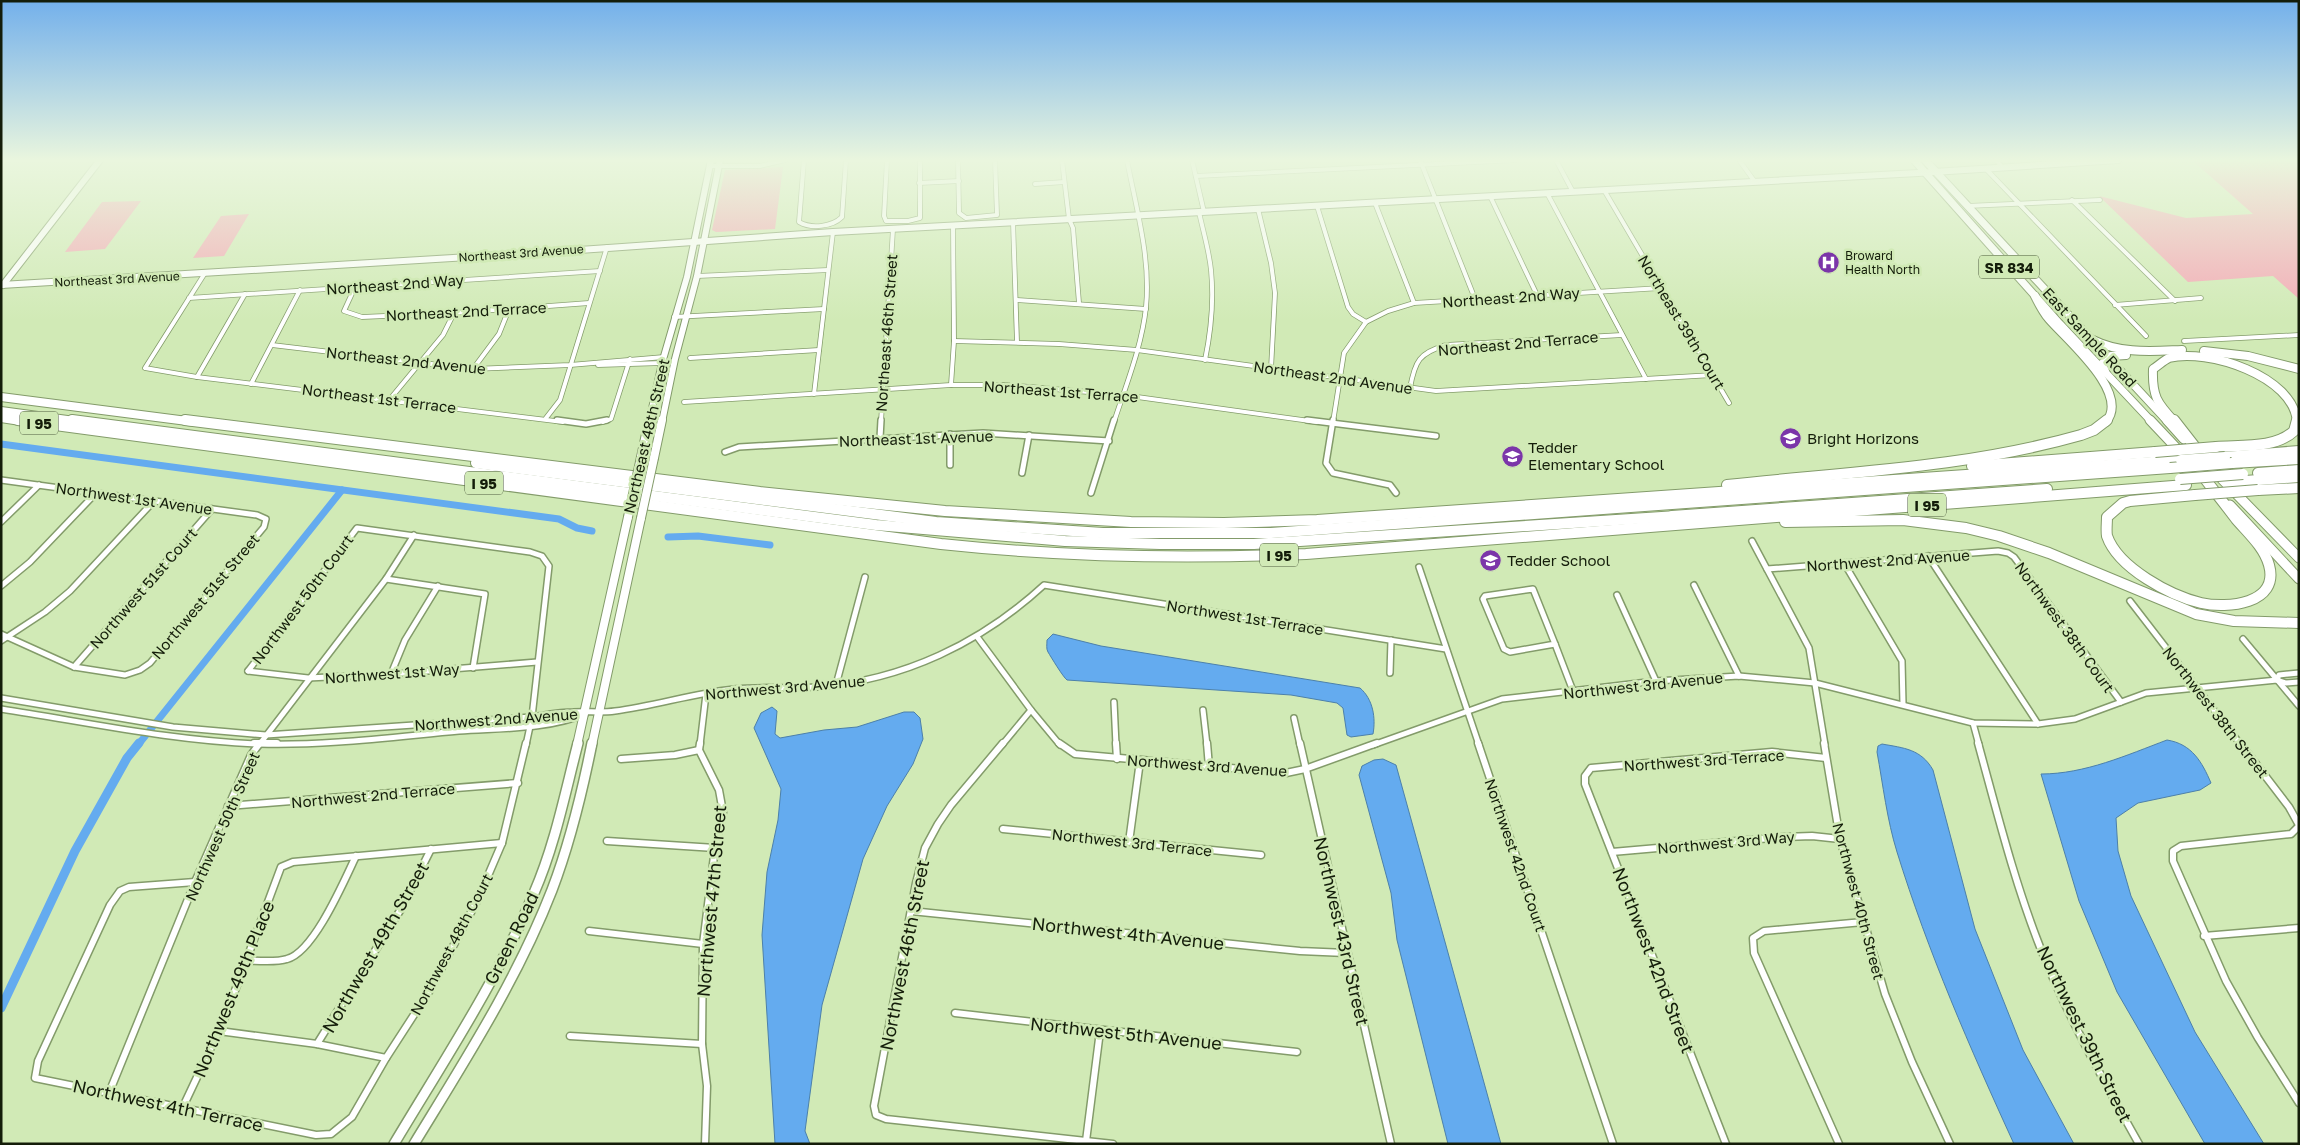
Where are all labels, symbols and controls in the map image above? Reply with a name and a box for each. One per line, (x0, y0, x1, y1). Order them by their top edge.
street label: Northeast 3rd Avenue (458, 241, 584, 265)
place label: Broward Health North (1845, 248, 1920, 277)
hospital icon: Broward Health North (1817, 250, 1841, 274)
street label: Northeast 39th Court (1635, 251, 1729, 393)
street label: Northeast 46th Street (872, 253, 900, 413)
road number: SR 834 (1979, 256, 2039, 278)
street label: Northeast 3rd Avenue (54, 268, 180, 290)
street label: Northeast 2nd Way (326, 270, 465, 298)
street label: Northeast 2nd Way (1442, 283, 1581, 311)
street label: East Sample Road (2039, 283, 2141, 391)
street label: Northeast 2nd Terrace (385, 298, 547, 324)
street label: Northeast 2nd Terrace (1437, 327, 1599, 359)
street label: Northeast 2nd Avenue (325, 343, 487, 377)
street label: Northeast 48th Street (619, 357, 673, 515)
street label: Northeast 2nd Avenue (1252, 357, 1414, 397)
street label: Northeast 1st Terrace (983, 377, 1139, 405)
street label: Northeast 1st Terrace (301, 380, 457, 416)
road number: I 95 (20, 412, 58, 434)
street label: Northeast 1st Avenue (838, 426, 994, 450)
school or university icon: Bright Horizons (1779, 426, 1803, 450)
place label: Bright Horizons (1807, 429, 1919, 447)
place label: Tedder Elementary School (1528, 438, 1664, 473)
school or university icon: Tedder Elementary School (1500, 444, 1524, 468)
road number: I 95 (465, 472, 503, 494)
street label: Northwest 1st Avenue (55, 478, 214, 518)
road number: I 95 (1908, 494, 1946, 516)
street label: Northwest 51st Court (86, 524, 200, 652)
street label: Northwest 51st Street (147, 530, 263, 662)
street label: Northwest 50th Court (247, 531, 357, 667)
road number: I 95 (1260, 544, 1298, 566)
street label: Northwest 2nd Avenue (1806, 545, 1971, 575)
school or university icon: Tedder School (1479, 548, 1503, 572)
place label: Tedder School (1507, 551, 1610, 569)
street label: Northwest 38th Court (2011, 558, 2119, 696)
street label: Northwest 1st Terrace (1165, 596, 1325, 638)
street label: Northwest 38th Street (2159, 643, 2273, 781)
street label: Northwest 1st Way (324, 659, 461, 687)
street label: Northwest 3rd Avenue (1562, 668, 1724, 702)
street label: Northwest 3rd Avenue (704, 671, 866, 703)
street label: Northwest 2nd Avenue (414, 704, 579, 734)
street label: Northwest 3rd Terrace (1623, 745, 1785, 775)
street label: Northwest 50th Street (181, 749, 263, 903)
street label: Northwest 3rd Avenue (1126, 750, 1288, 780)
street label: Northwest 42nd Court (1481, 776, 1551, 934)
street label: Northwest 2nd Terrace (290, 779, 456, 811)
street label: Northwest 47th Street (692, 804, 730, 998)
street label: Northwest 40th Street (1829, 820, 1889, 982)
street label: Northwest 3rd Terrace (1051, 825, 1213, 859)
street label: Northwest 3rd Way (1657, 827, 1796, 857)
street label: Northwest 43rd Street (1310, 834, 1374, 1028)
street label: Northwest 49th Street (317, 858, 433, 1036)
street label: Northwest 46th Street (875, 858, 933, 1052)
street label: Northwest 42nd Street (1608, 864, 1700, 1056)
street label: Northwest 48th Court (406, 870, 496, 1018)
street label: Green Road (479, 888, 543, 988)
street label: Northwest 49th Place (187, 897, 279, 1081)
street label: Northwest 4th Avenue (1031, 912, 1225, 954)
street label: Northwest 39th Street (2033, 942, 2137, 1126)
street label: Northwest 5th Avenue (1029, 1012, 1223, 1054)
street label: Northwest 4th Terrace (71, 1074, 265, 1136)

